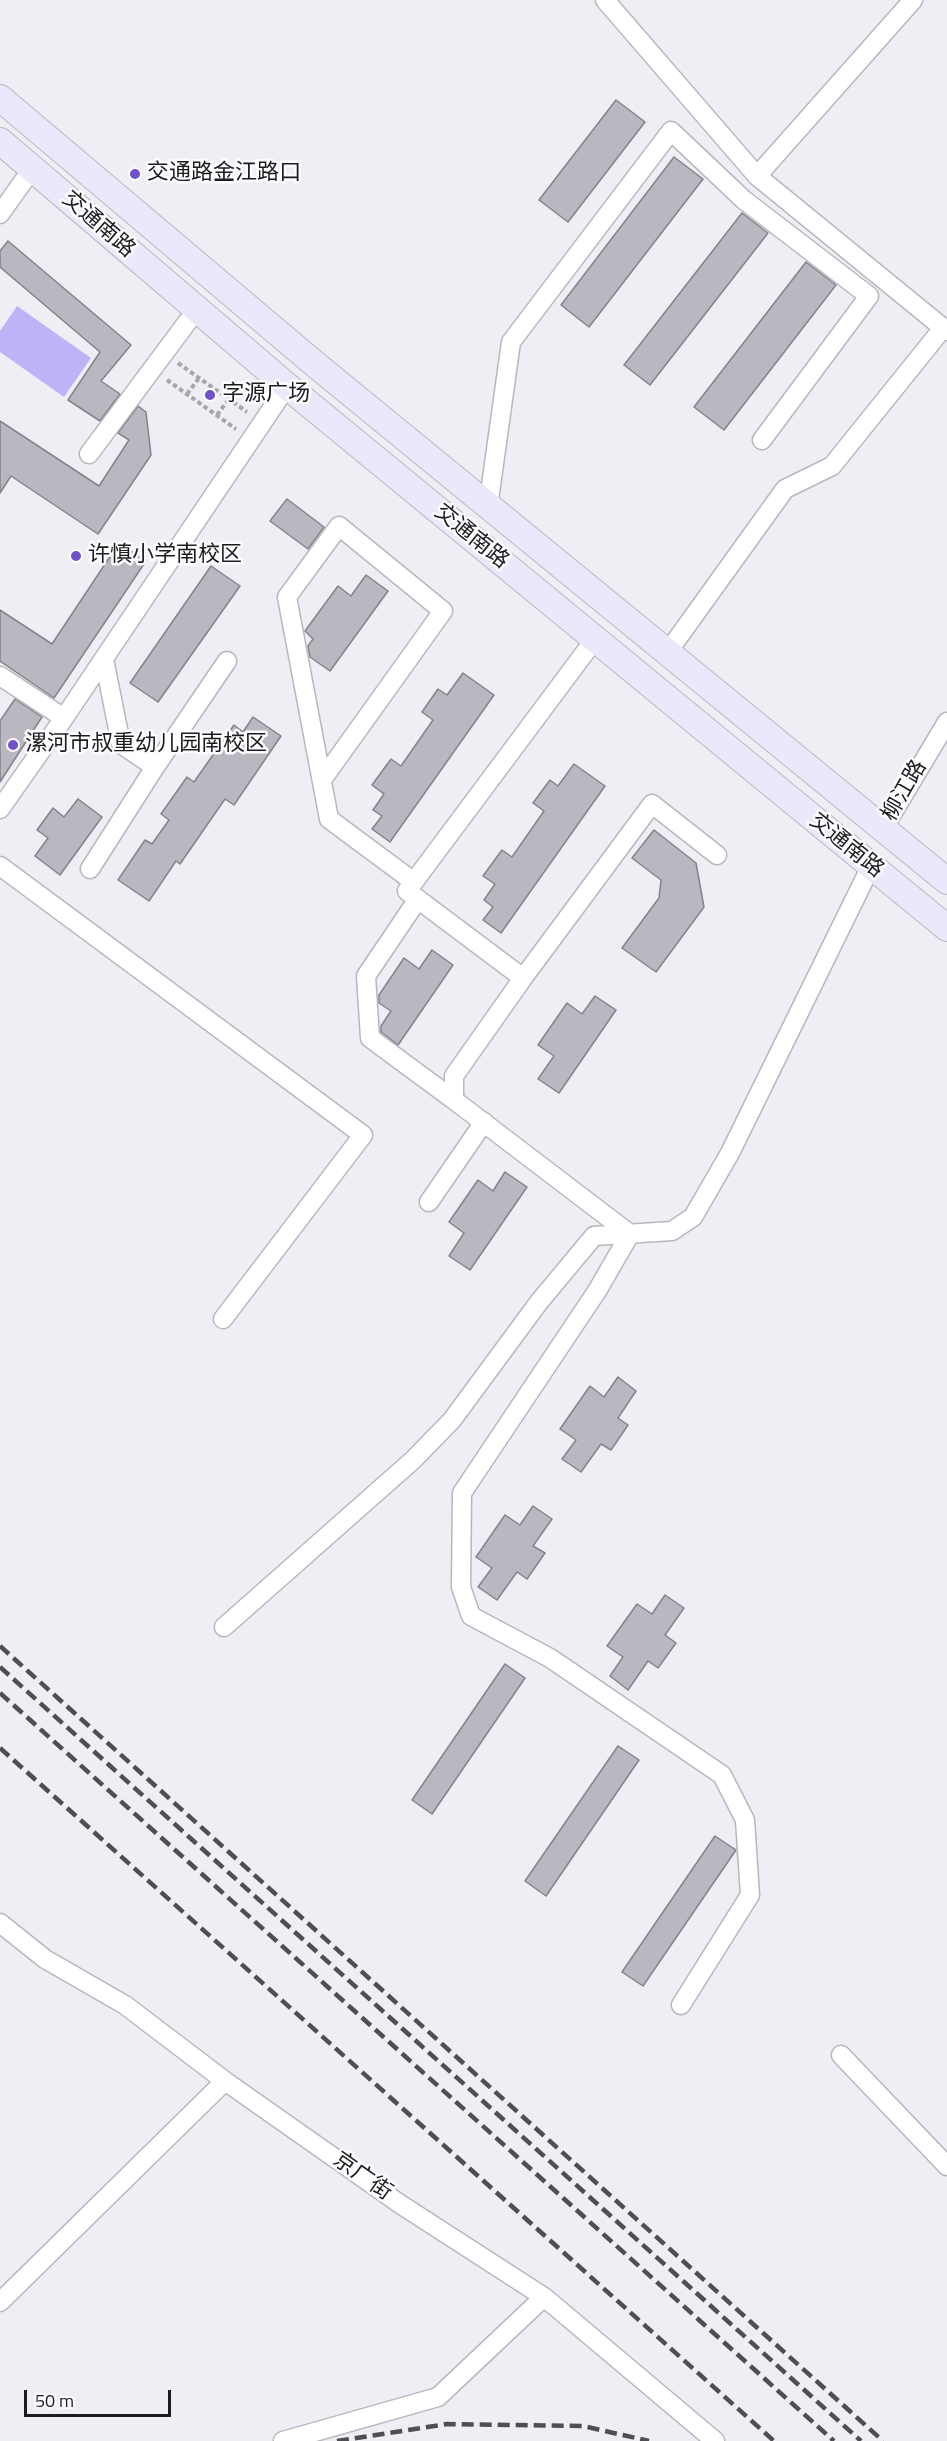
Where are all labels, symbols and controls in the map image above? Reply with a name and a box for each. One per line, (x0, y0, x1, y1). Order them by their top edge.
place label: 交通路金江路口 (147, 161, 301, 187)
marker: 交通路金江路口 (128, 167, 142, 181)
street label: 交通南路 (56, 186, 140, 264)
place label: 字源广场 (222, 382, 310, 408)
marker: 字源广场 (203, 388, 217, 402)
street label: 交通南路 (428, 499, 514, 575)
place label: 许慎小学南校区 (88, 543, 242, 569)
marker: 许慎小学南校区 (69, 549, 83, 563)
place label: 漯河市叔重幼儿园南校区 (25, 732, 267, 758)
marker: 漯河市叔重幼儿园南校区 (6, 738, 20, 752)
street label: 柳江路 (877, 756, 933, 826)
street label: 交通南路 (803, 808, 889, 884)
street label: 京广街 (327, 2147, 397, 2207)
scale bar (27, 2378, 174, 2416)
text: 50 m (35, 2387, 74, 2414)

